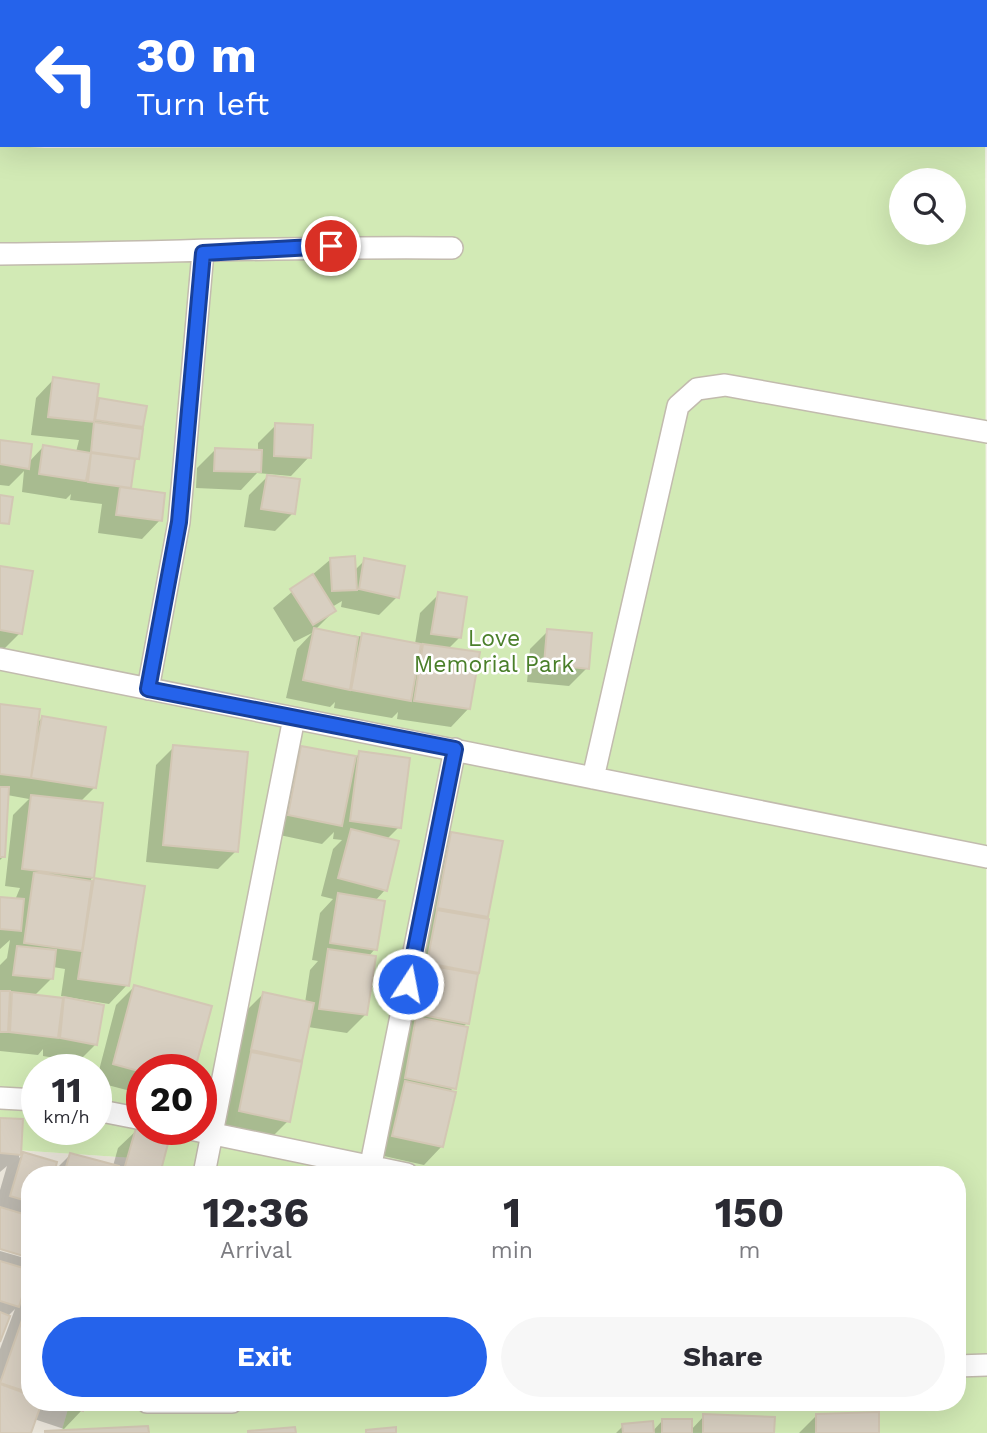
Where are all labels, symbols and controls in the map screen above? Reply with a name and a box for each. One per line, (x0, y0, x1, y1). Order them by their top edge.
text: 30 m (136, 26, 257, 84)
icon: left (21, 28, 112, 119)
text: Turn left (136, 85, 269, 123)
map controls (889, 168, 966, 245)
button: search (889, 168, 966, 245)
pin (301, 216, 361, 276)
icon: arrive (312, 227, 350, 265)
park label: Love Memorial Park (414, 625, 574, 678)
position arrow (371, 947, 445, 1021)
speed limit sign: 20 (126, 1054, 217, 1145)
text: 11 (51, 1069, 82, 1111)
text: km/h (43, 1106, 90, 1127)
text: 12:36 (203, 1188, 309, 1237)
text: 1 (503, 1188, 521, 1237)
text: 150 (715, 1188, 784, 1237)
text: Arrival (220, 1237, 292, 1264)
text: min (491, 1237, 533, 1264)
text: m (739, 1237, 761, 1264)
button: Exit (42, 1317, 487, 1397)
button: Share (501, 1317, 945, 1397)

